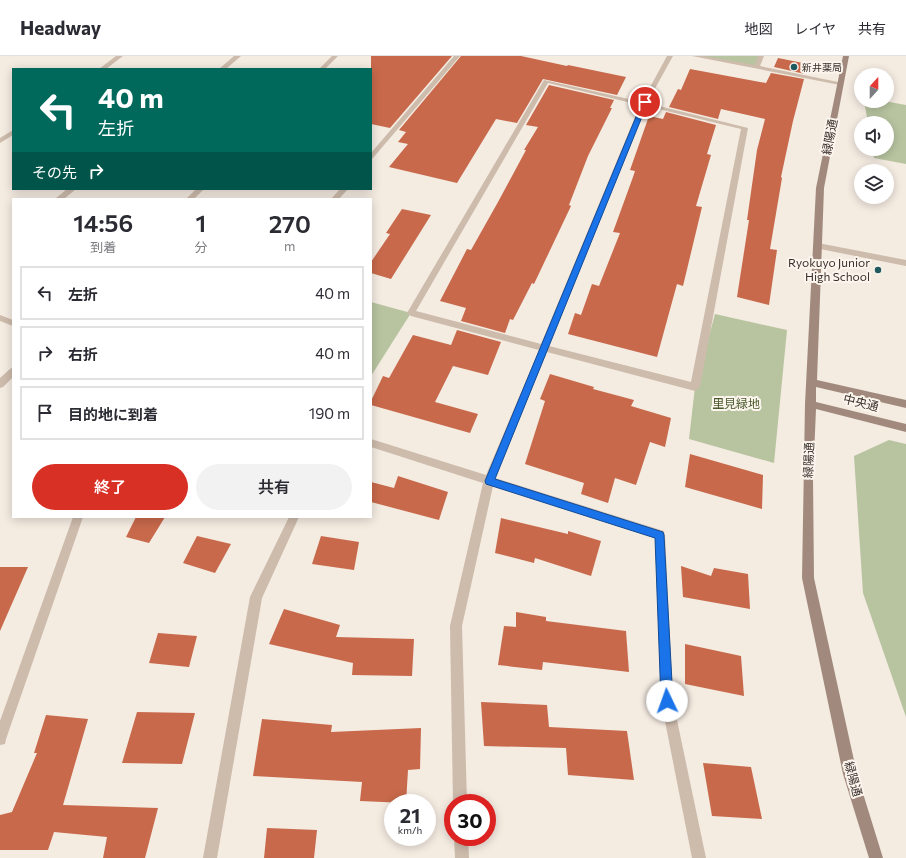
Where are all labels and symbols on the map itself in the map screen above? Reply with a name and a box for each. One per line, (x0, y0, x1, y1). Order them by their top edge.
place label: 新井薬局 (802, 61, 842, 73)
marker: 新井薬局 (789, 62, 799, 72)
north arrow (854, 68, 894, 108)
pin (628, 85, 662, 119)
street label: 緑陽通 (819, 118, 839, 156)
place label: Ryokuyo Junior High School (788, 255, 870, 283)
marker: Ryokuyo Junior High School (873, 265, 883, 275)
street label: 中央通 (842, 391, 880, 413)
park label: 里見緑地 (712, 396, 760, 410)
street label: 緑陽通 (800, 442, 816, 478)
position arrow (646, 680, 688, 722)
street label: 緑陽通 (843, 760, 865, 798)
speed limit sign: 30 (444, 794, 496, 846)

